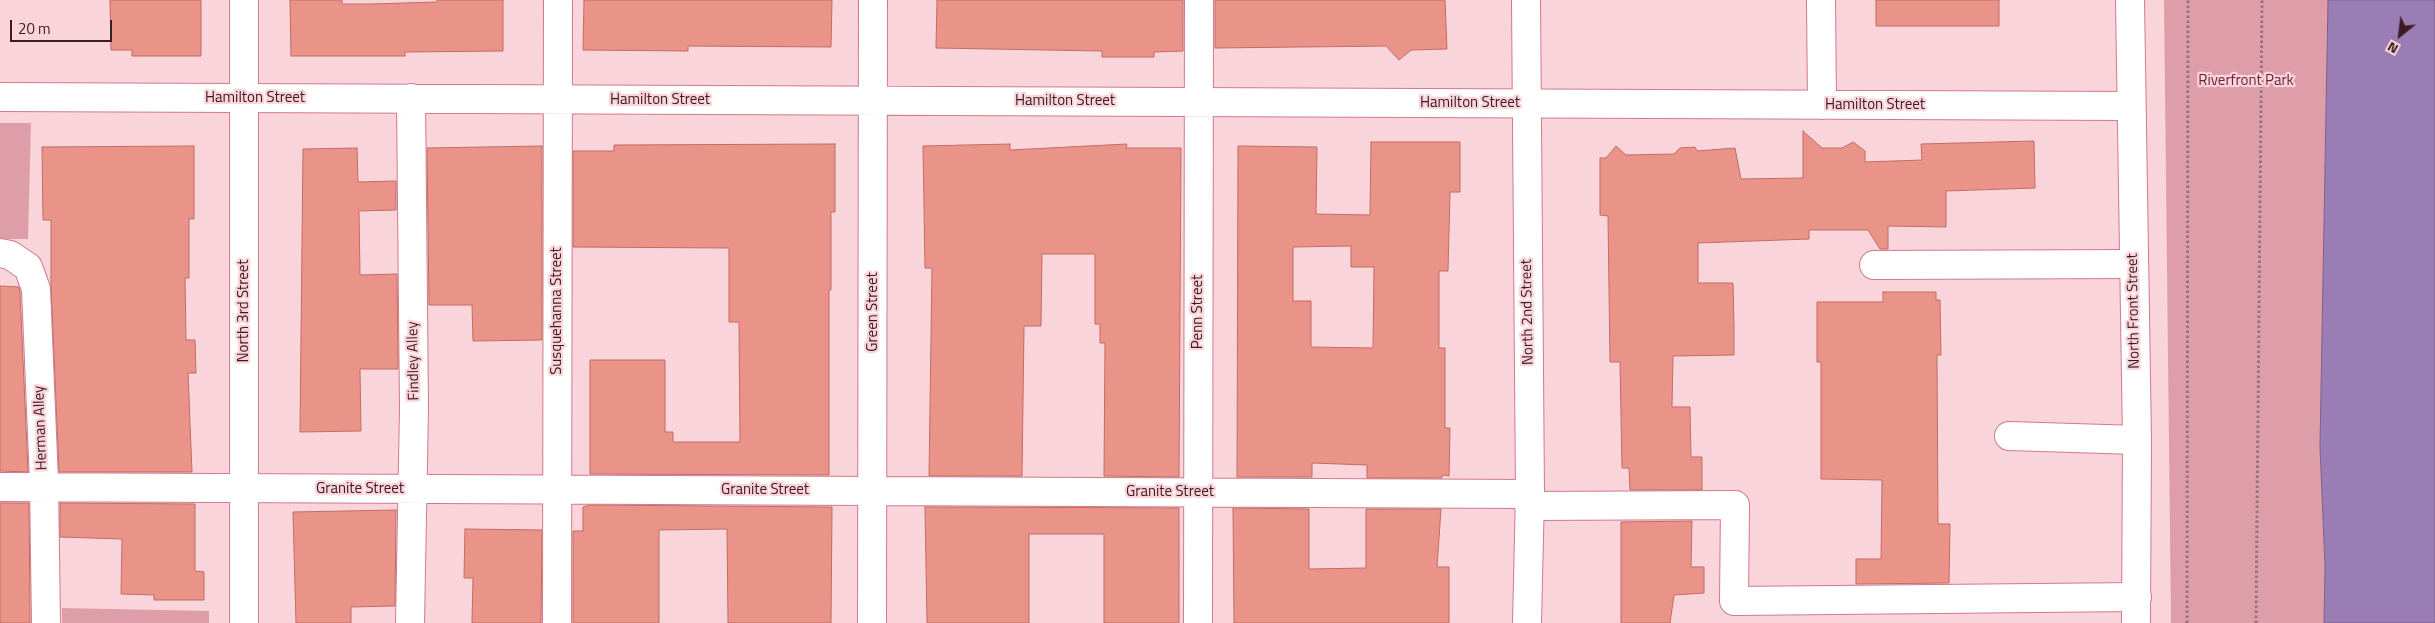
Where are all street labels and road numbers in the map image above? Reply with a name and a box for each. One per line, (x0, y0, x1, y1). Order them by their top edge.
street label: Hamilton Street (205, 89, 305, 107)
street label: Hamilton Street (610, 91, 710, 109)
street label: Hamilton Street (1015, 92, 1115, 110)
street label: Hamilton Street (1420, 94, 1520, 112)
street label: Hamilton Street (1825, 96, 1925, 114)
street label: Susquehanna Street (548, 247, 566, 375)
street label: North Front Street (2124, 253, 2144, 369)
street label: North 3rd Street (235, 259, 253, 363)
street label: North 2nd Street (1518, 259, 1538, 365)
street label: Green Street (864, 272, 882, 352)
street label: Penn Street (1189, 275, 1207, 349)
street label: Findley Alley (404, 321, 424, 401)
street label: Herman Alley (31, 385, 51, 471)
street label: Granite Street (316, 480, 404, 498)
street label: Granite Street (721, 481, 809, 499)
street label: Granite Street (1126, 483, 1214, 501)

